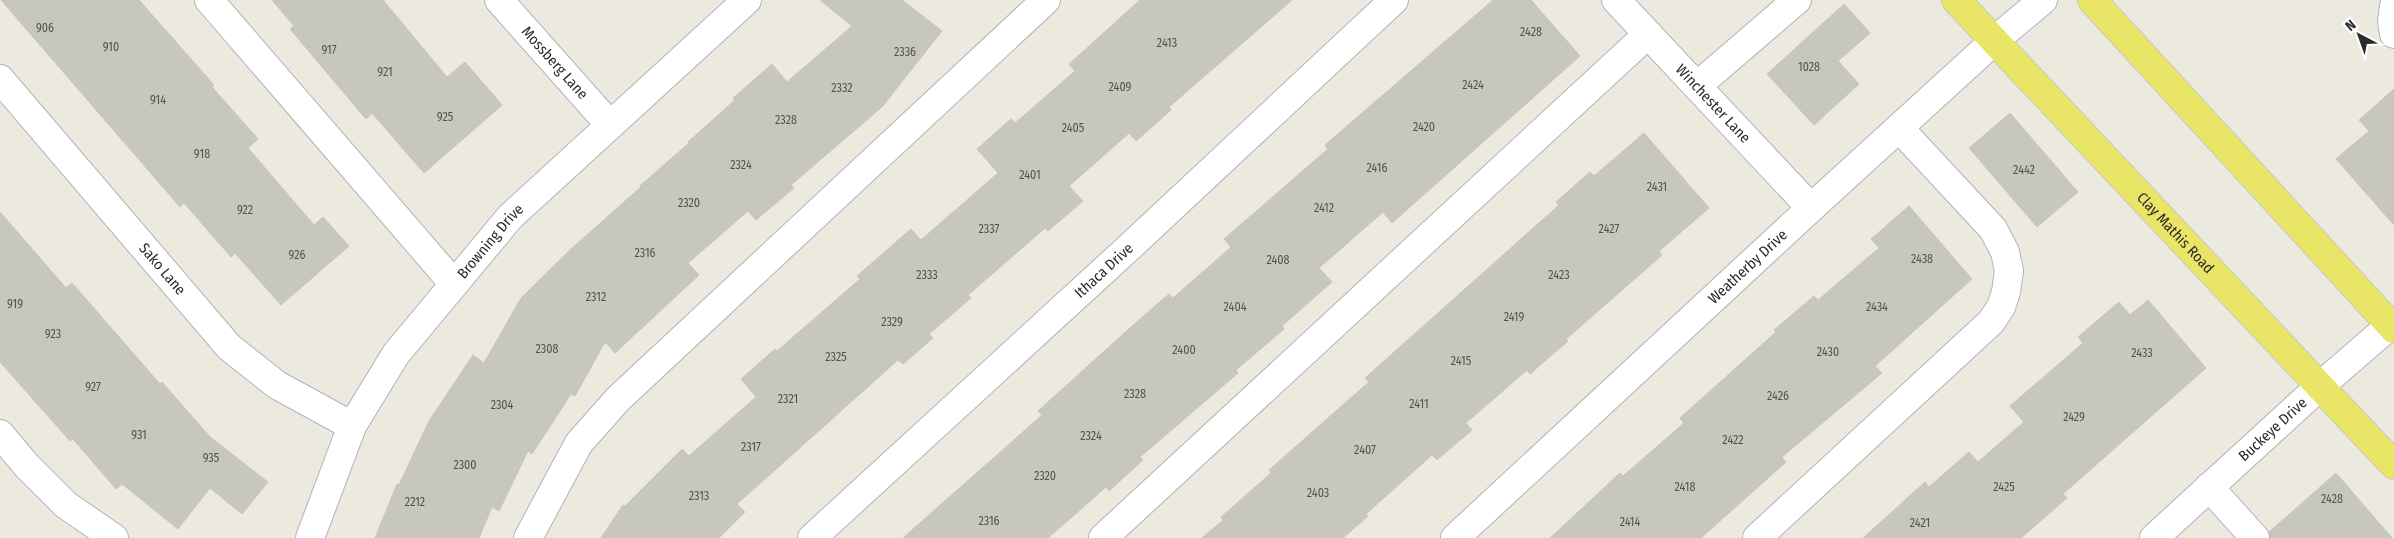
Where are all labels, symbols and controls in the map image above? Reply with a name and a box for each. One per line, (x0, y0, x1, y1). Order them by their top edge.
north arrow (2334, 10, 2384, 60)
text: N (2342, 16, 2360, 35)
house number: 906 (36, 21, 54, 35)
street label: Mossberg Lane (518, 23, 592, 103)
house number: 2428 (1520, 25, 1542, 39)
house number: 2413 (1157, 36, 1177, 50)
house number: 910 (103, 40, 119, 54)
house number: 917 (321, 43, 337, 57)
house number: 2336 (894, 45, 916, 59)
house number: 1028 (1798, 60, 1820, 74)
street label: Winchester Lane (1672, 61, 1754, 147)
house number: 921 (377, 65, 393, 79)
house number: 2424 (1462, 78, 1484, 92)
house number: 2409 (1109, 80, 1132, 94)
house number: 2332 (831, 81, 853, 95)
house number: 914 (150, 93, 166, 107)
house number: 925 (437, 110, 454, 124)
house number: 2328 (775, 113, 797, 127)
house number: 2420 (1413, 120, 1435, 134)
house number: 2405 (1062, 121, 1085, 135)
house number: 918 (194, 147, 210, 161)
house number: 2324 (730, 158, 752, 172)
house number: 2416 (1367, 161, 1387, 175)
house number: 2442 (2013, 163, 2035, 177)
house number: 2401 (1019, 168, 1041, 182)
house number: 2431 (1647, 180, 1667, 194)
street label: Clay Mathis Road (2133, 189, 2218, 277)
house number: 2320 (678, 196, 700, 210)
street label: Browning Drive (453, 200, 527, 282)
house number: 2412 (1314, 201, 1334, 215)
house number: 922 (237, 203, 253, 217)
house number: 2337 (979, 222, 1000, 236)
house number: 2427 (1599, 222, 1620, 236)
street label: Weatherby Drive (1704, 226, 1791, 308)
street label: Ithaca Drive (1071, 239, 1137, 302)
street label: Sako Lane (135, 240, 189, 299)
house number: 2316 (634, 246, 656, 260)
house number: 926 (289, 248, 305, 262)
house number: 2438 (1911, 252, 1933, 266)
house number: 2408 (1266, 253, 1290, 267)
house number: 2333 (916, 268, 938, 282)
house number: 2423 (1548, 268, 1570, 282)
house number: 2312 (586, 290, 606, 304)
house number: 919 (7, 297, 23, 311)
house number: 2404 (1224, 300, 1247, 314)
house number: 2434 (1866, 300, 1888, 314)
house number: 2419 (1504, 310, 1525, 324)
house number: 2329 (881, 315, 903, 329)
house number: 923 (45, 327, 61, 341)
house number: 2308 (536, 342, 558, 356)
house number: 2400 (1172, 343, 1196, 357)
house number: 2430 (1817, 345, 1839, 359)
house number: 2433 (2131, 346, 2153, 360)
house number: 2325 (825, 350, 847, 364)
house number: 2415 (1451, 354, 1472, 368)
house number: 927 (85, 380, 101, 394)
house number: 2328 (1124, 387, 1146, 401)
house number: 2426 (1767, 389, 1789, 403)
house number: 2321 (778, 392, 798, 406)
street label: Buckeye Drive (2235, 394, 2311, 465)
house number: 2411 (1409, 397, 1429, 411)
house number: 2304 (491, 398, 514, 412)
house number: 2429 (2063, 410, 2085, 424)
house number: 931 (131, 428, 147, 442)
house number: 2324 (1080, 429, 1102, 443)
house number: 2422 (1722, 433, 1744, 447)
house number: 2317 (741, 440, 761, 454)
house number: 2407 (1354, 443, 1376, 457)
house number: 935 (203, 451, 220, 465)
house number: 2300 (453, 458, 477, 472)
house number: 2320 (1034, 469, 1056, 483)
house number: 2418 (1675, 480, 1695, 494)
house number: 2425 (1993, 480, 2015, 494)
house number: 2403 (1307, 486, 1329, 500)
house number: 2313 (689, 489, 709, 503)
house number: 2428 (2321, 492, 2343, 506)
house number: 2212 (405, 495, 425, 509)
house number: 2316 (978, 514, 1000, 528)
house number: 2414 (1620, 515, 1641, 529)
house number: 2421 (1910, 516, 1930, 530)

